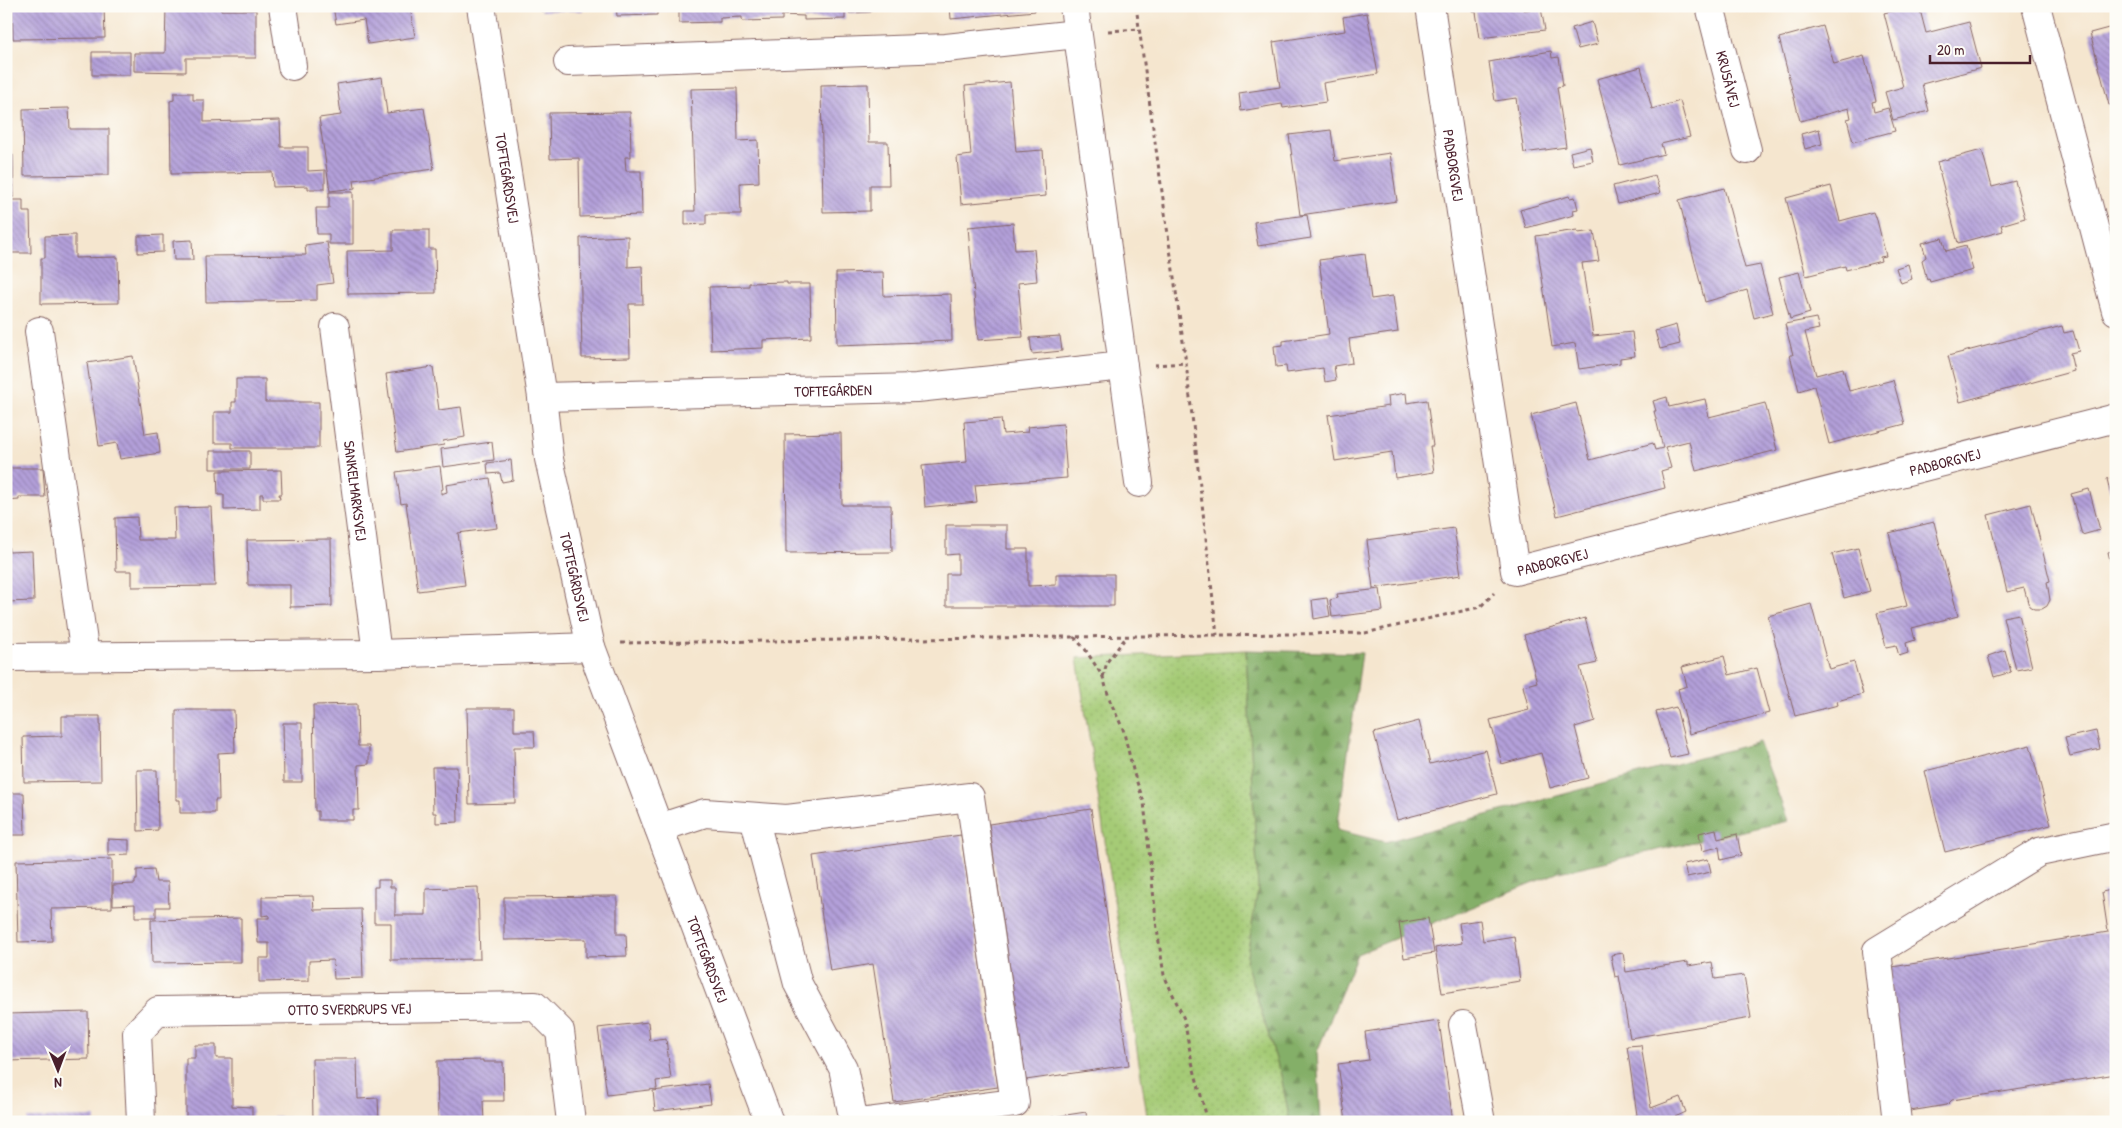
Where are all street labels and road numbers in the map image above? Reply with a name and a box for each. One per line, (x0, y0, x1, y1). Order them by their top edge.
street label: KRUSÅVEJ (1711, 48, 1746, 110)
street label: PADBORGVEJ (1438, 128, 1470, 203)
street label: TOFTEGÅRDSVEJ (490, 131, 525, 225)
street label: TOFTEGÅRDEN (794, 379, 872, 401)
street label: SANKELMARKSVEJ (339, 439, 373, 542)
street label: PADBORGVEJ (1907, 442, 1983, 481)
street label: TOFTEGÅRDSVEJ (555, 530, 596, 624)
street label: PADBORGVEJ (1515, 542, 1590, 581)
street label: TOFTEGÅRDSVEJ (682, 913, 734, 1006)
street label: OTTO SVERDRUPS VEJ (288, 997, 412, 1020)

